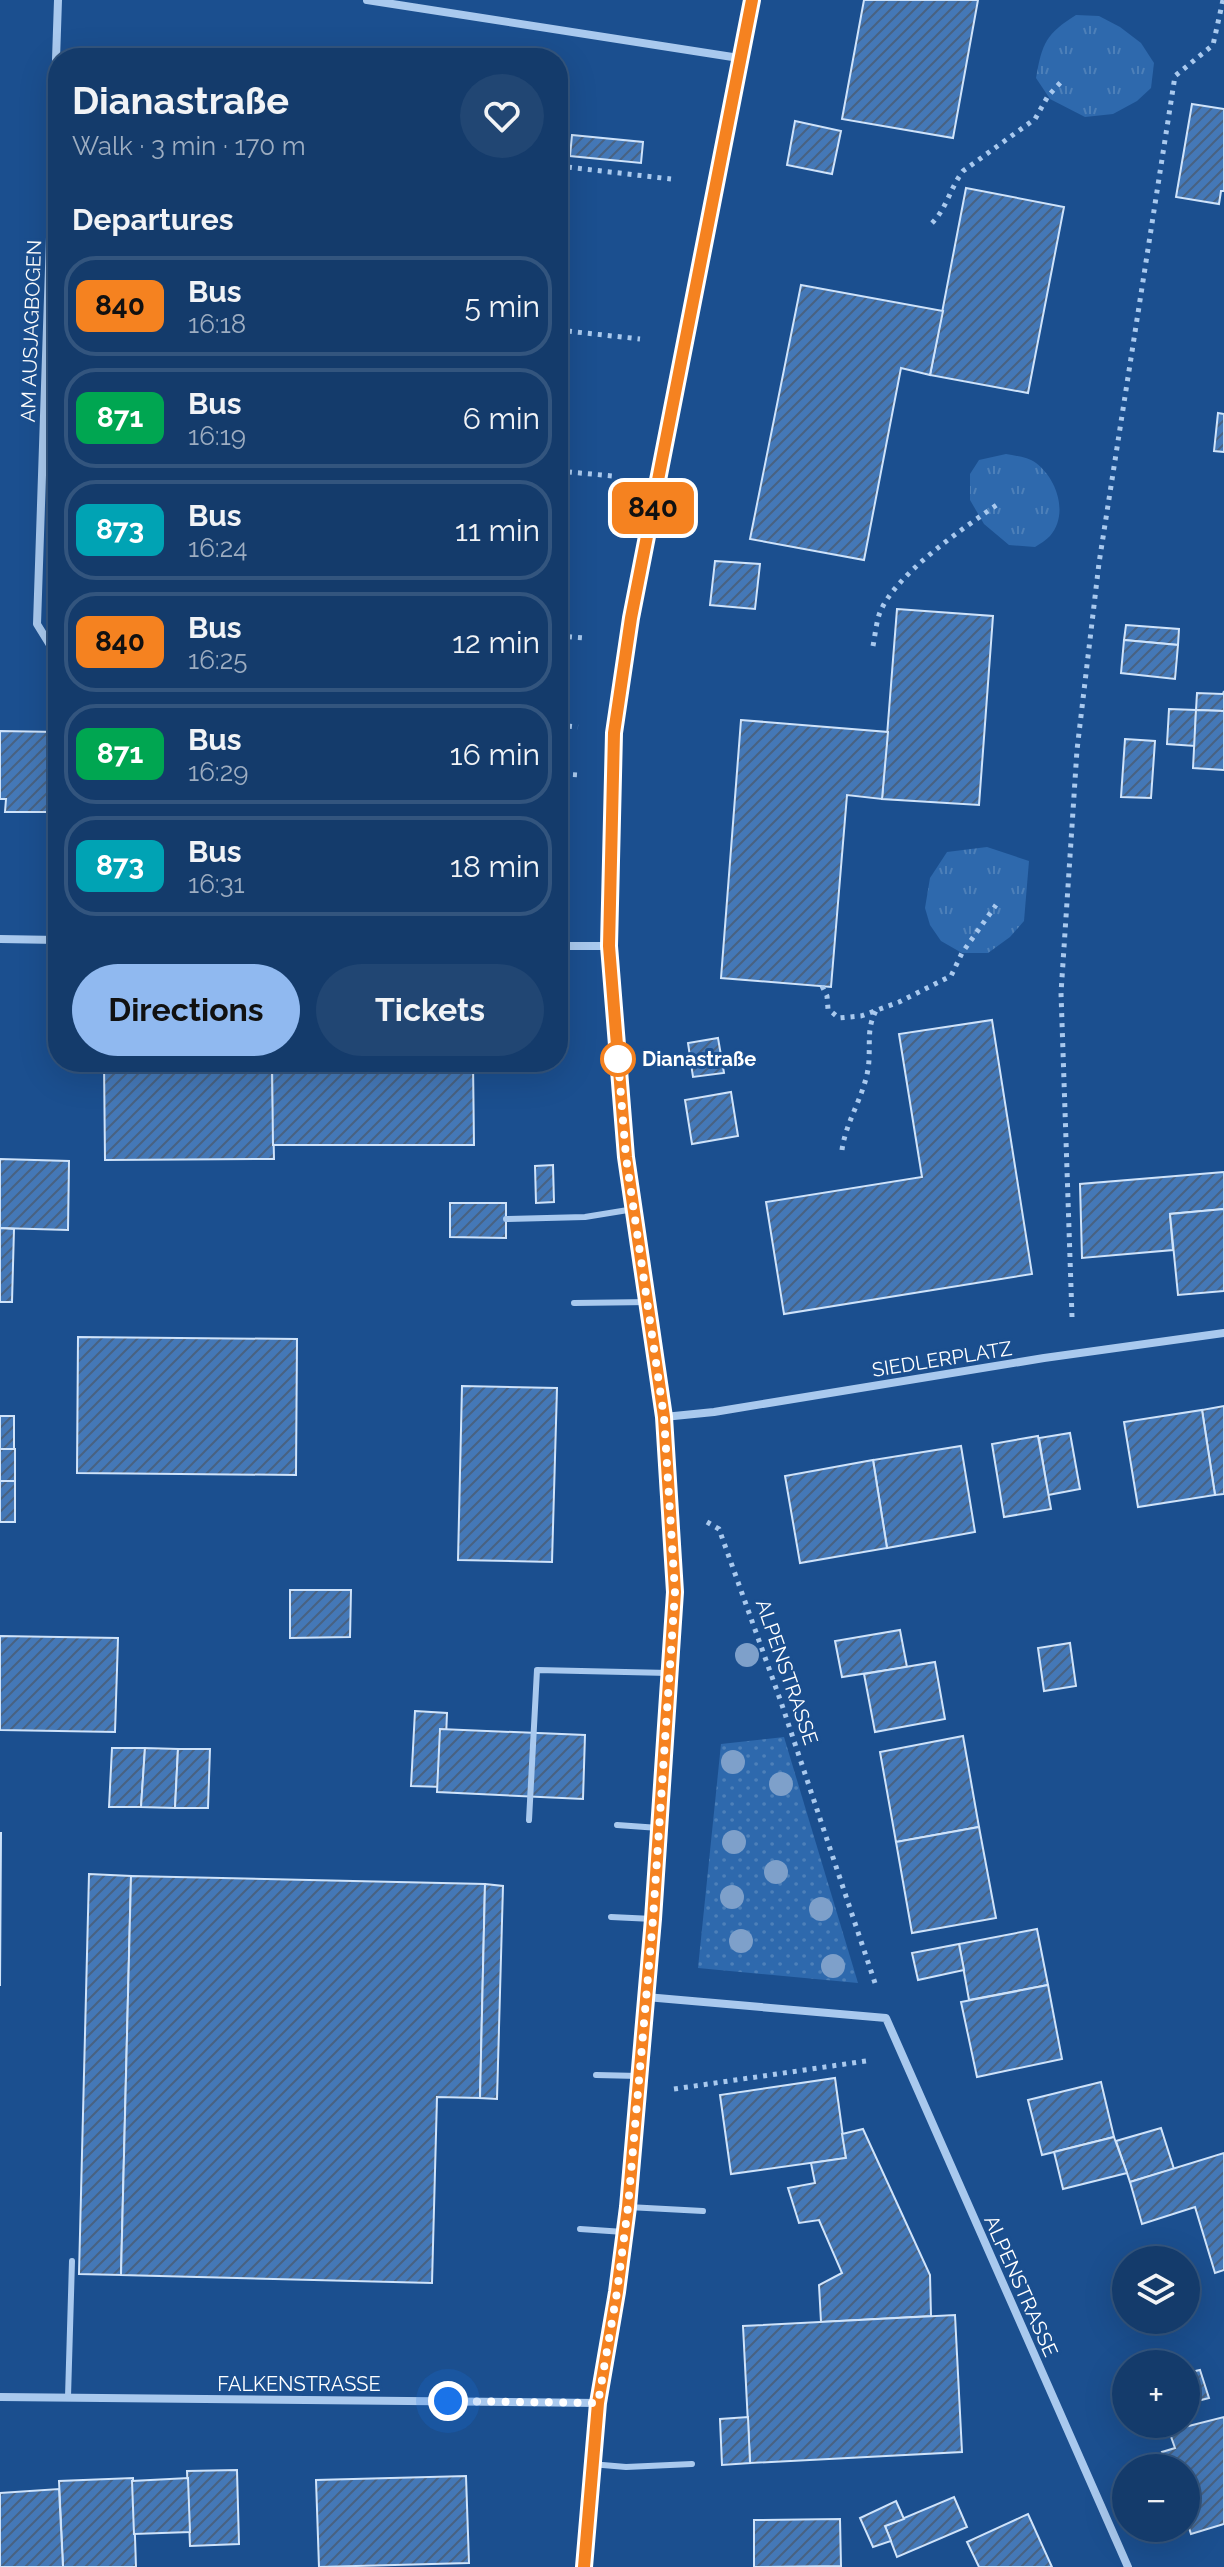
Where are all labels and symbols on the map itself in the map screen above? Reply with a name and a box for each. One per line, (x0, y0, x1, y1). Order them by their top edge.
street label: AM AUSJAGBOGEN (16, 239, 46, 423)
line badge: 840 (607, 482, 699, 534)
marker: Dianastraße (601, 1042, 635, 1076)
place label: Dianastraße (642, 1047, 756, 1071)
street label: SIEDLERPLATZ (870, 1336, 1014, 1382)
street label: ALPENSTRASSE (751, 1596, 823, 1748)
street label: ALPENSTRASSE (979, 2212, 1063, 2360)
street label: FALKENSTRASSE (217, 2372, 381, 2396)
your location (428, 2381, 468, 2421)

